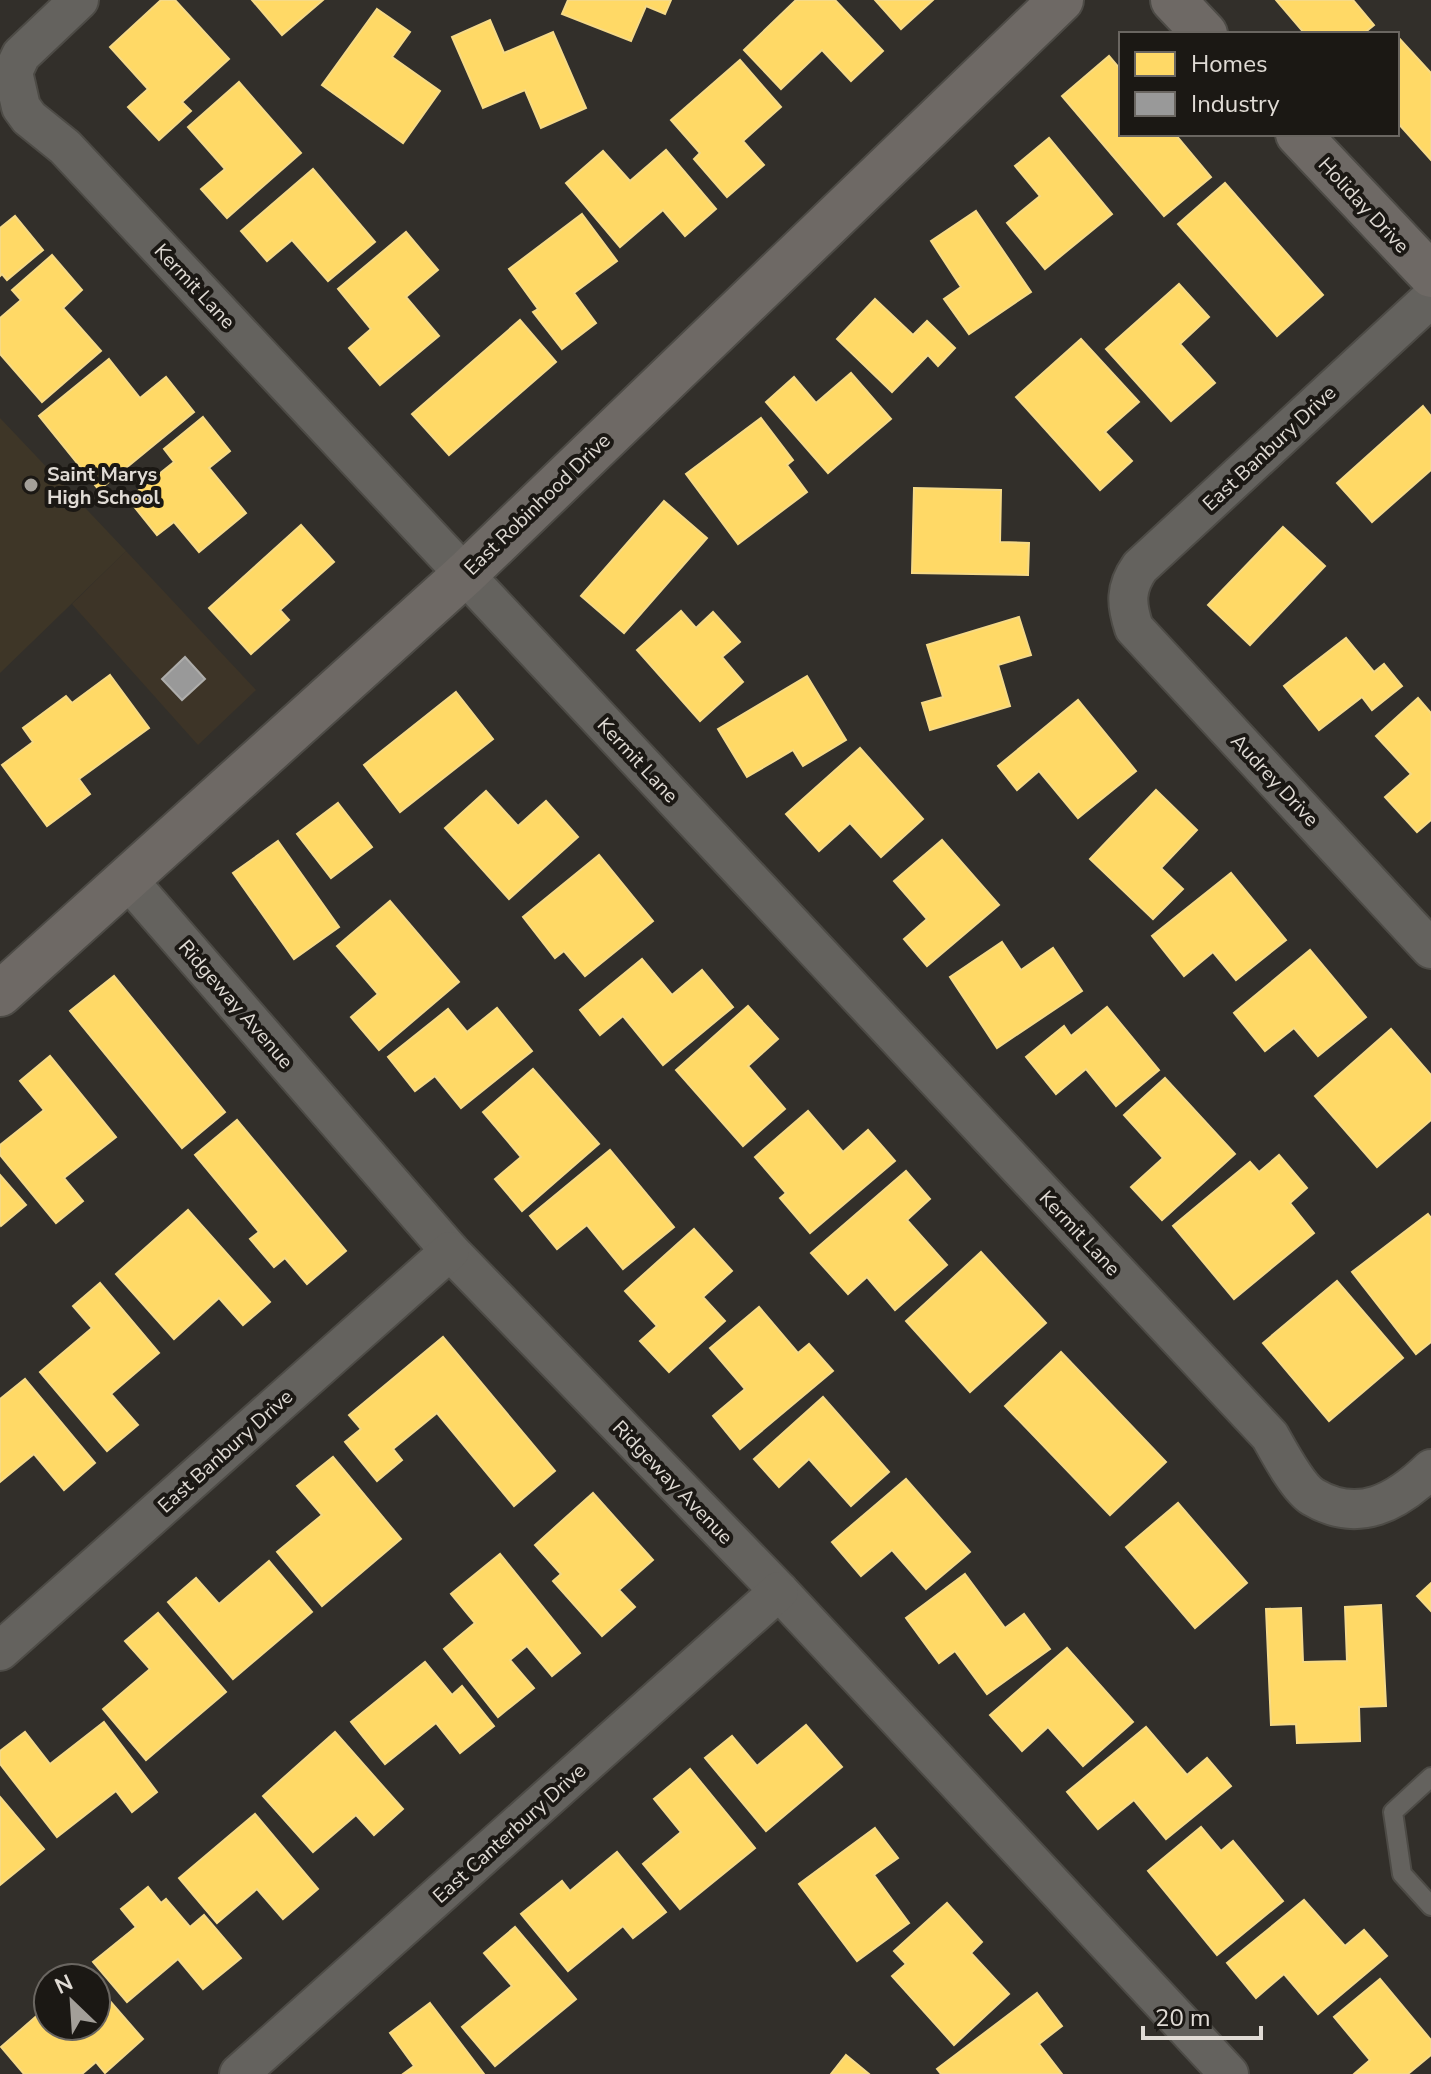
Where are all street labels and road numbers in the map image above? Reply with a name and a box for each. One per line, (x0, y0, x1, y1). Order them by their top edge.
street label: Holiday Drive (1312, 152, 1415, 259)
street label: Kermit Lane (148, 238, 241, 335)
street label: East Banbury Drive (1197, 380, 1342, 517)
street label: East Robinhood Drive (458, 427, 616, 581)
street label: Kermit Lane (591, 712, 684, 809)
street label: Audrey Drive (1225, 728, 1325, 833)
street label: Ridgeway Avenue (172, 934, 299, 1075)
street label: Kermit Lane (1033, 1185, 1126, 1282)
street label: East Banbury Drive (152, 1384, 299, 1519)
street label: Ridgeway Avenue (606, 1415, 739, 1550)
street label: East Canterbury Drive (427, 1757, 592, 1909)

